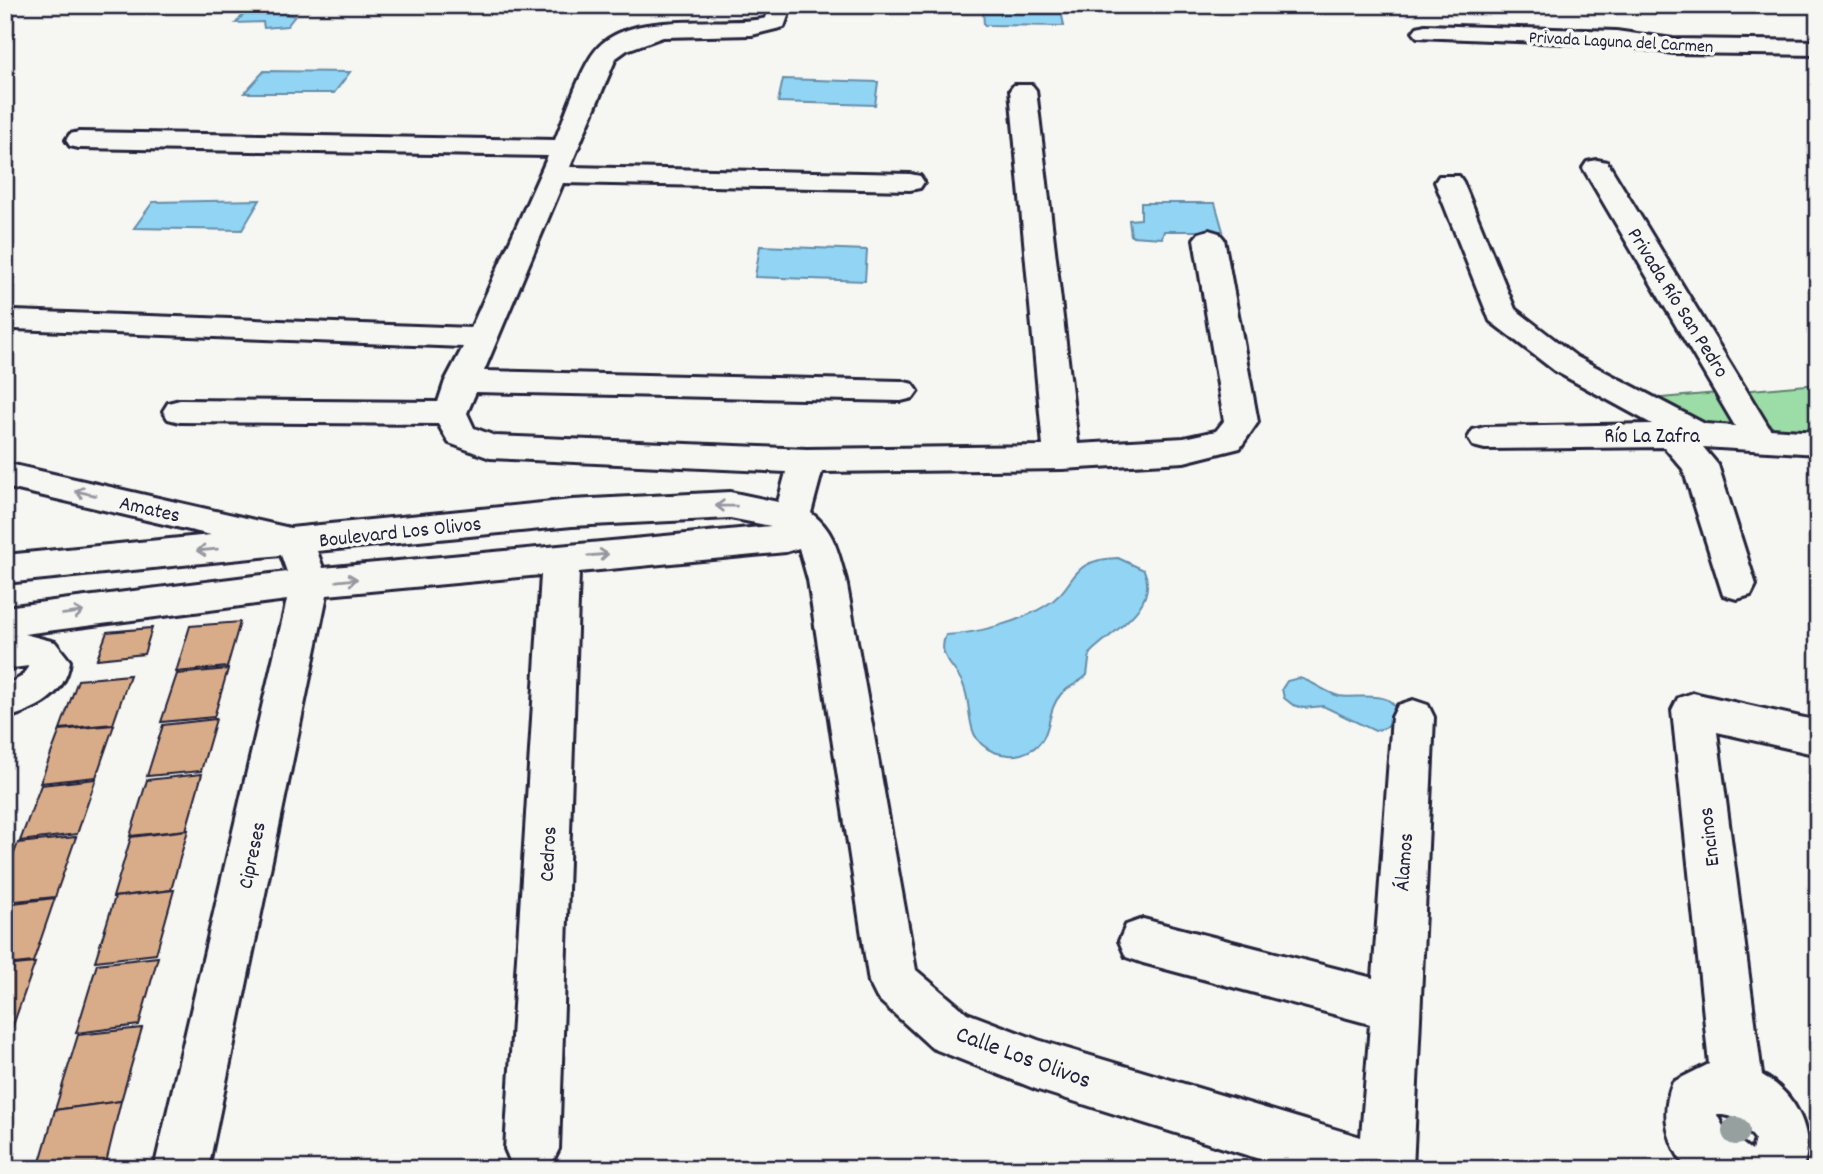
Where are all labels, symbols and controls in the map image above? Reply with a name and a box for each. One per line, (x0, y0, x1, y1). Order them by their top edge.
street label: Privada Laguna del Carmen (1528, 26, 1714, 61)
street label: Privada Río San Pedro (1618, 223, 1735, 384)
street label: Río La Zafra (1604, 423, 1701, 453)
one-way arrow (74, 486, 97, 500)
street label: Amates (116, 489, 183, 532)
one-way arrow (715, 500, 738, 513)
street label: Boulevard Los Olivos (318, 511, 483, 557)
one-way arrow (196, 544, 219, 557)
one-way arrow (586, 548, 609, 561)
one-way arrow (336, 573, 358, 586)
one-way arrow (61, 607, 84, 620)
street label: Encinos (1692, 805, 1729, 868)
street label: Cipreses (232, 819, 276, 892)
street label: Cedros (534, 826, 566, 883)
street label: Álamos (1389, 832, 1423, 892)
street label: Calle Los Olivos (951, 1019, 1095, 1099)

